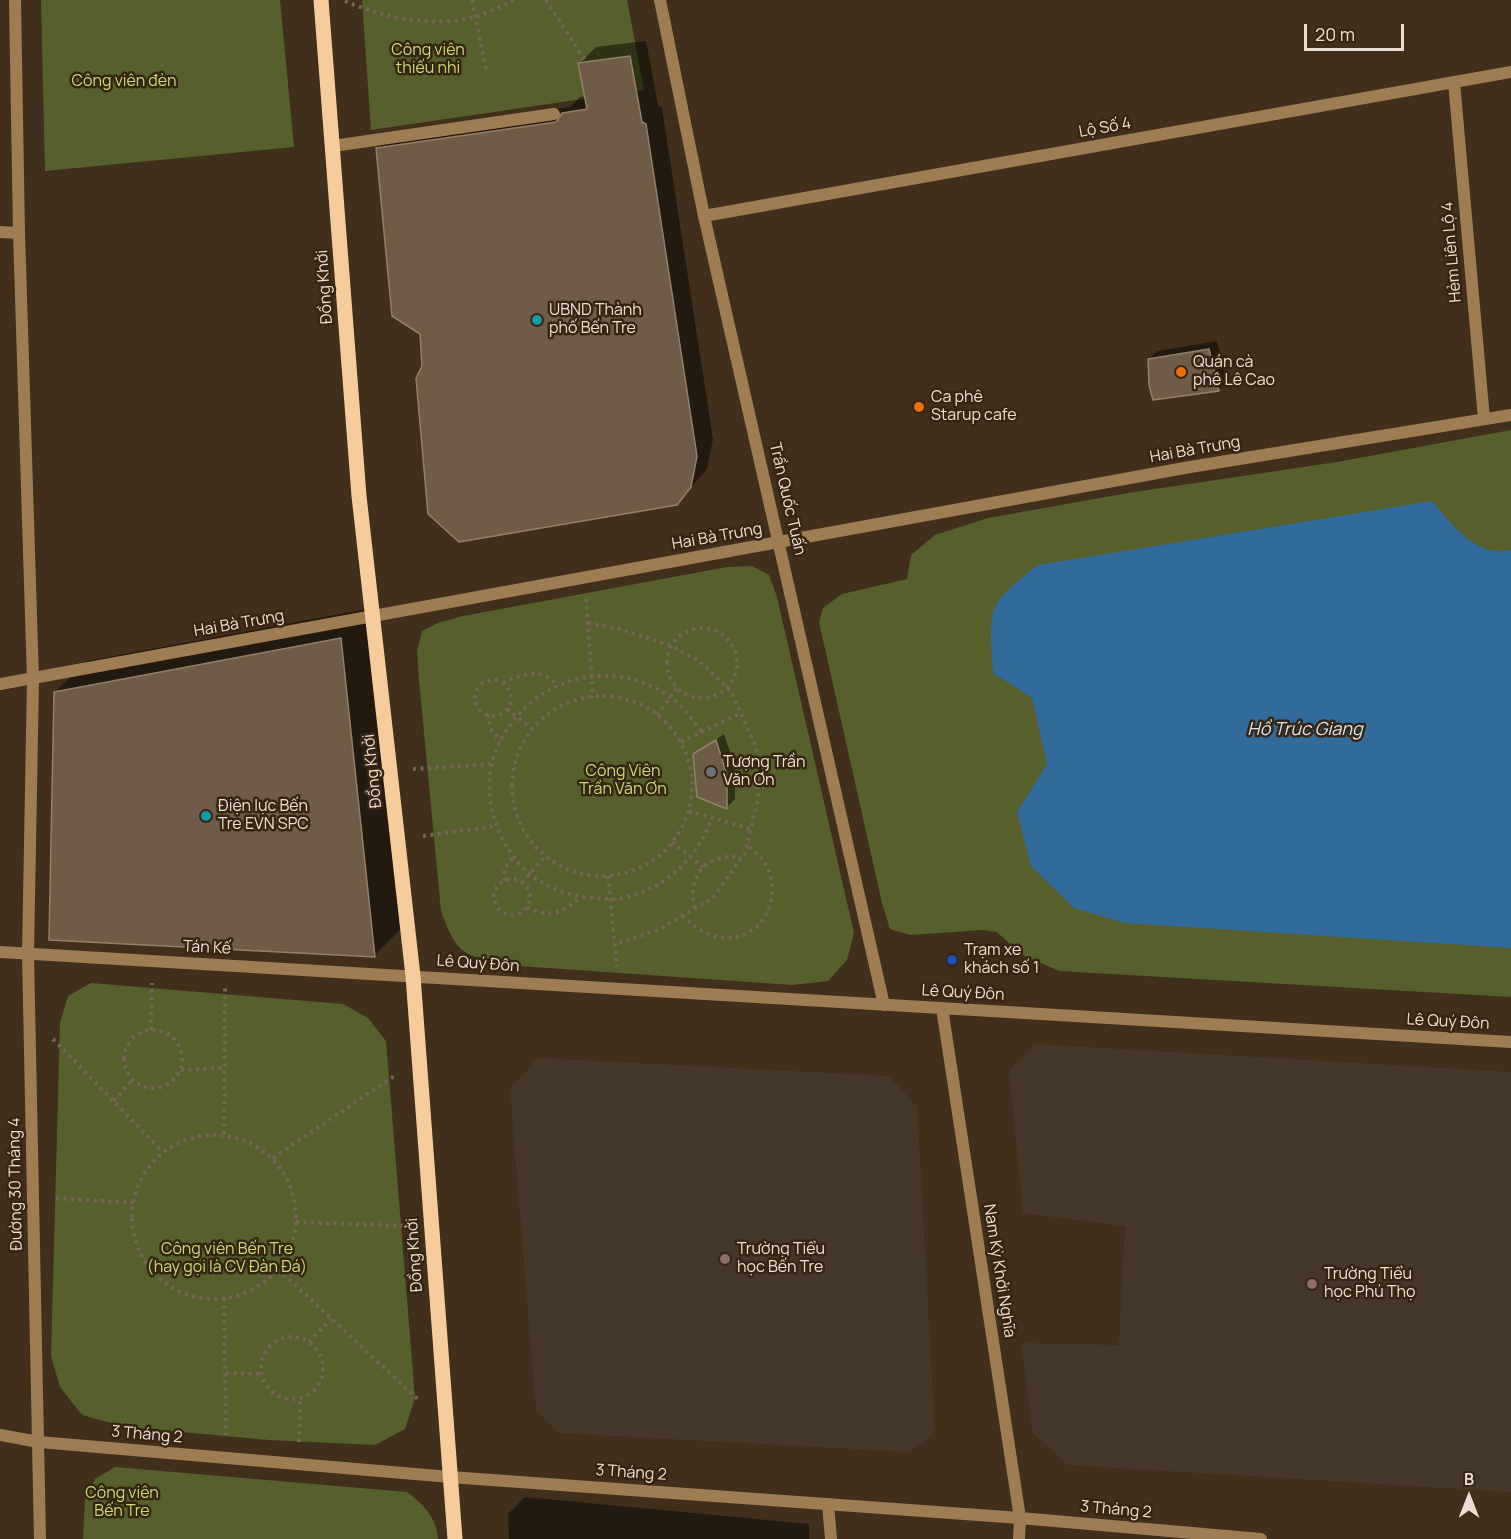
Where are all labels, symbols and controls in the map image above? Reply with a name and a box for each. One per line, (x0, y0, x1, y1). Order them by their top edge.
scale bar (1307, 12, 1408, 50)
text: 20 m (1315, 22, 1355, 46)
park label: Công viên thiếu nhi (391, 41, 465, 79)
park label: Công viên đèn (72, 72, 176, 92)
street label: Lộ Số 4 (1077, 114, 1133, 142)
street label: Hẻm Liên Lộ 4 (1438, 201, 1466, 303)
street label: Đồng Khởi (313, 249, 337, 325)
place label: UBND Thành phố Bến Tre (549, 301, 642, 339)
marker: UBND Thành phố Bến Tre (530, 313, 544, 327)
place label: Quán cà phê Lê Cao (1193, 353, 1275, 391)
marker: Quán cà phê Lê Cao (1174, 365, 1188, 379)
place label: Ca phê Starup cafe (931, 388, 1016, 426)
marker: Ca phê Starup cafe (912, 400, 926, 414)
street label: Hai Bà Trưng (1148, 433, 1242, 467)
street label: Trần Quốc Tuấn (765, 441, 809, 557)
street label: Hai Bà Trưng (670, 520, 764, 554)
street label: Hai Bà Trưng (192, 607, 286, 641)
water label: Hồ Trúc Giang (1247, 719, 1363, 741)
street label: Đồng Khởi (360, 733, 386, 809)
place label: Tượng Trần Văn Ơn (723, 753, 805, 791)
park label: Công Viên Trần Văn Ơn (579, 762, 667, 800)
marker: Tượng Trần Văn Ơn (704, 765, 718, 779)
place label: Điện lực Bến Tre EVN SPC (218, 797, 309, 835)
marker: Điện lực Bến Tre EVN SPC (199, 809, 213, 823)
street label: Tán Kế (182, 937, 232, 959)
place label: Trạm xe khách số 1 (964, 941, 1039, 979)
street label: Lê Quý Đôn (436, 952, 520, 976)
marker: Trạm xe khách số 1 (945, 953, 959, 967)
street label: Lê Quý Đôn (921, 981, 1005, 1005)
street label: Lê Quý Đôn (1406, 1010, 1490, 1034)
street label: Đường 30 Tháng 4 (5, 1117, 27, 1251)
street label: Nam Kỳ Khởi Nghĩa (979, 1203, 1019, 1339)
street label: Đồng Khởi (403, 1217, 427, 1293)
park label: Công viên Bến Tre (hay gọi là CV Đàn Đá) (147, 1240, 307, 1278)
place label: Trường Tiểu học Bến Tre (737, 1240, 825, 1278)
marker: Trường Tiểu học Bến Tre (718, 1252, 732, 1266)
place label: Trường Tiểu học Phú Thọ (1324, 1265, 1415, 1303)
marker: Trường Tiểu học Phú Thọ (1305, 1277, 1319, 1291)
street label: 3 Tháng 2 (111, 1422, 183, 1448)
street label: 3 Tháng 2 (595, 1461, 667, 1485)
north arrow (1439, 1467, 1499, 1527)
text: B (1464, 1468, 1474, 1490)
park label: Công viên Bến Tre (85, 1484, 159, 1522)
street label: 3 Tháng 2 (1080, 1497, 1152, 1523)

